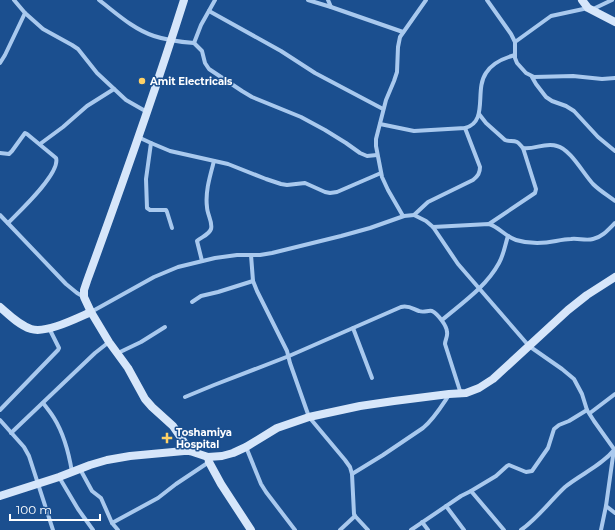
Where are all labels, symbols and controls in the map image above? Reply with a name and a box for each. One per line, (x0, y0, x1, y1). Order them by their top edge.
place label: Amit Electricals (149, 75, 233, 88)
marker: Amit Electricals (137, 76, 147, 86)
place label: Toshamiya Hospital (176, 426, 232, 451)
marker: Toshamiya Hospital (161, 432, 173, 444)
scale bar (10, 496, 100, 522)
text: 100 m (16, 502, 52, 517)

